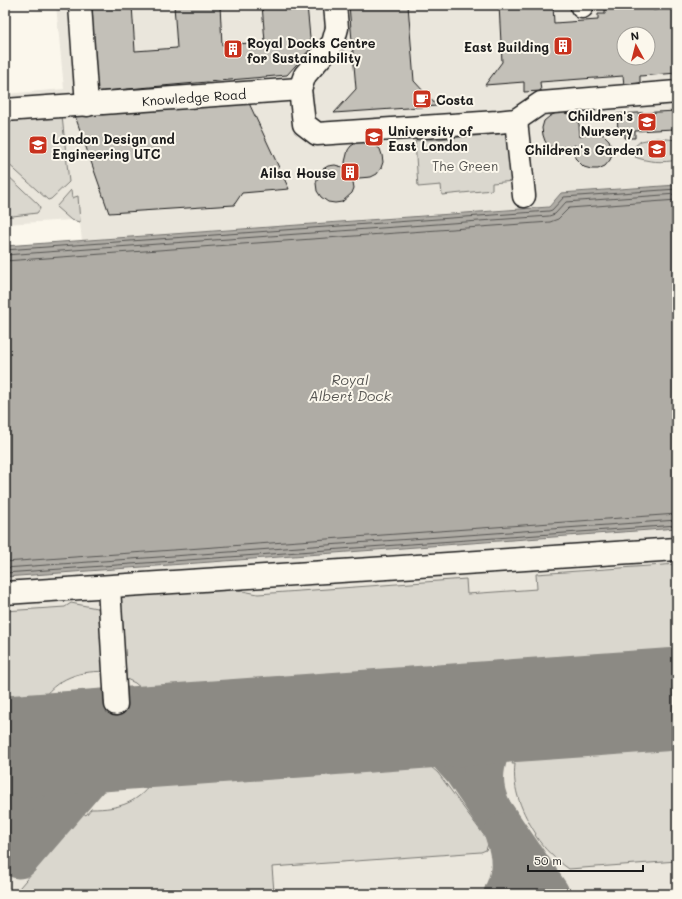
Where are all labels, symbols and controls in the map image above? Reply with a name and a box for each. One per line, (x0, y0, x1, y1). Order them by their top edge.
north arrow (616, 26, 656, 66)
text: N (630, 28, 640, 44)
place label: Royal Docks Centre for Sustainability (247, 34, 376, 67)
building icon: East Building (552, 35, 574, 57)
building icon: Royal Docks Centre for Sustainability (222, 38, 244, 60)
place label: East Building (464, 38, 549, 55)
street label: Knowledge Road (141, 85, 247, 109)
cafe icon: Costa (411, 88, 433, 110)
place label: Costa (436, 91, 474, 108)
place label: Children's Nursery (568, 107, 633, 140)
school or university icon: Children's Nursery (636, 111, 658, 133)
place label: University of East London (388, 122, 473, 154)
school or university icon: University of East London (363, 126, 385, 148)
place label: London Design and Engineering UTC (52, 130, 175, 162)
school or university icon: London Design and Engineering UTC (27, 134, 49, 156)
school or university icon: Children's Garden (646, 138, 668, 160)
place label: Children's Garden (525, 141, 643, 158)
park label: The Green (432, 157, 498, 174)
building icon: Ailsa House (339, 161, 361, 183)
place label: Ailsa House (260, 164, 336, 181)
water label: Royal Albert Dock (309, 370, 392, 405)
scale bar (528, 847, 643, 873)
text: 50 m (534, 852, 562, 868)

